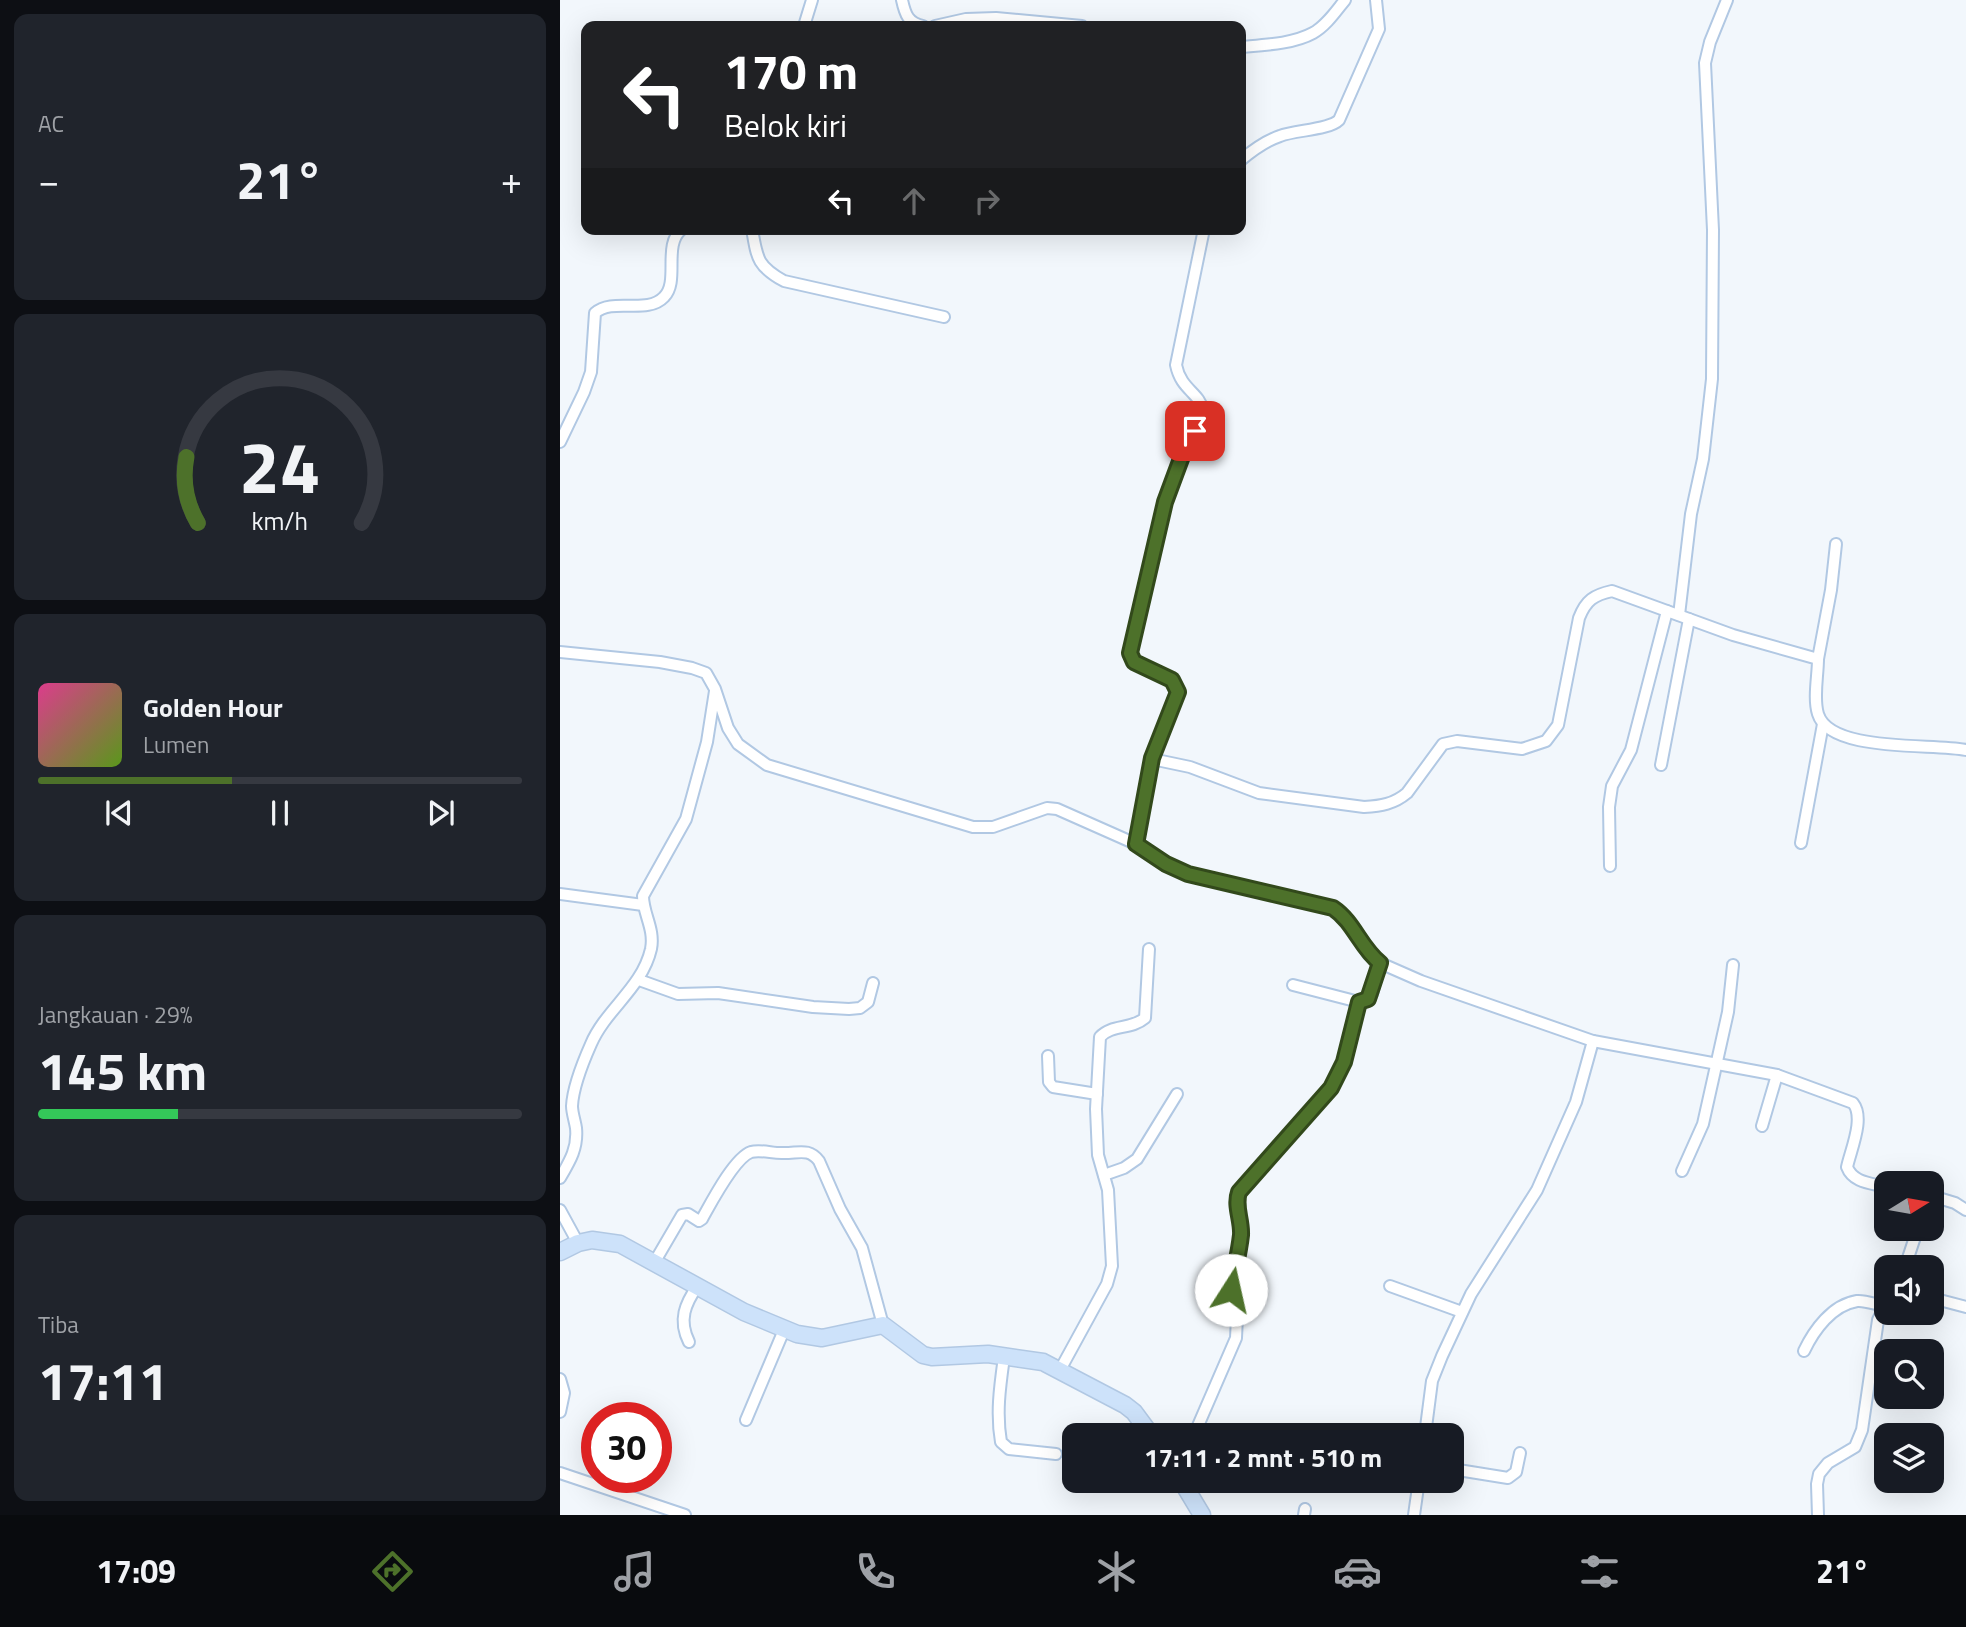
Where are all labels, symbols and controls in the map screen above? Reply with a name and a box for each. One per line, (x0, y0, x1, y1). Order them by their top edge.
text: 170 m (724, 33, 858, 108)
icon: left (609, 49, 700, 140)
text: Belok kiri (724, 101, 847, 149)
text: AC (38, 106, 64, 141)
text: 21° (236, 140, 324, 219)
text: − (38, 151, 59, 209)
text: + (501, 151, 522, 209)
icon: left (822, 182, 860, 220)
icon: ahead (895, 182, 933, 220)
icon: right (968, 182, 1006, 220)
pin (1165, 401, 1225, 461)
text: 24 (239, 412, 321, 522)
icon: arrive (1176, 412, 1214, 450)
text: km/h (252, 502, 308, 540)
text: Golden Hour (143, 688, 283, 727)
text: Lumen (143, 727, 209, 762)
icon: previous (100, 794, 138, 832)
icon: pause (261, 794, 299, 832)
icon: next (422, 794, 460, 832)
text: Jangkauan · 29% (38, 997, 193, 1032)
text: 145 km (38, 1031, 207, 1110)
north arrow (1874, 1171, 1944, 1241)
map controls (1874, 1171, 1944, 1493)
position arrow (1194, 1253, 1268, 1327)
button: sound (1874, 1255, 1944, 1325)
text: Tiba (38, 1307, 79, 1342)
button: search (1874, 1339, 1944, 1409)
text: 17:11 (38, 1341, 168, 1420)
speed limit sign: 30 (581, 1402, 672, 1493)
button: layers (1874, 1423, 1944, 1493)
text: 17:11 · 2 mnt · 510 m (1144, 1438, 1382, 1477)
text: 17:09 (96, 1547, 176, 1595)
icon: directions (368, 1547, 417, 1596)
icon: music (610, 1547, 659, 1596)
icon: phone (851, 1547, 900, 1596)
icon: climate (1092, 1547, 1141, 1596)
icon: car (1333, 1547, 1382, 1596)
icon: filters (1575, 1547, 1624, 1596)
text: 21° (1816, 1547, 1870, 1595)

